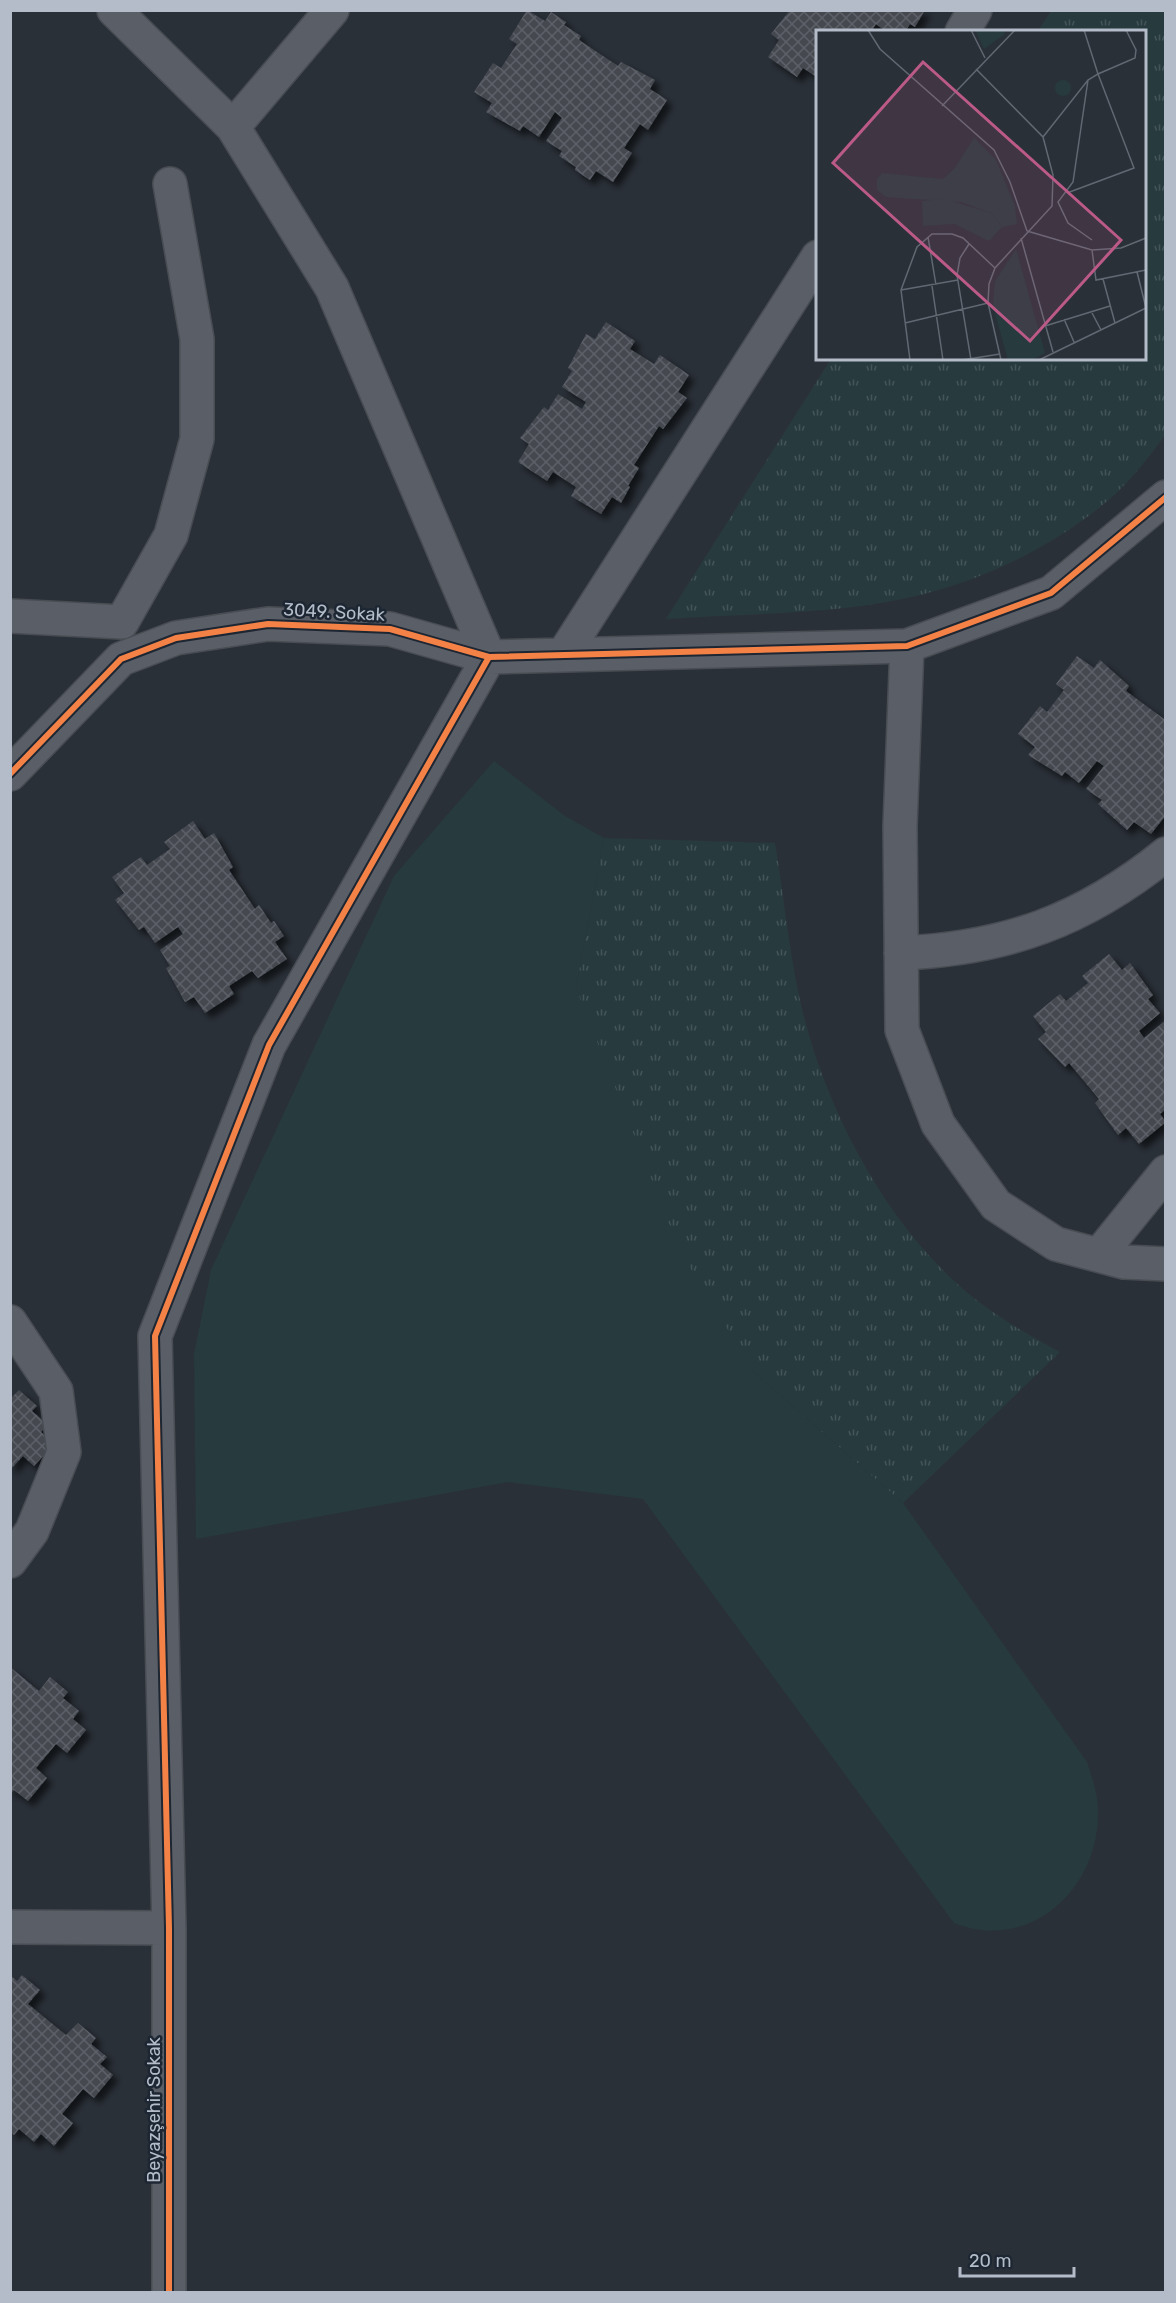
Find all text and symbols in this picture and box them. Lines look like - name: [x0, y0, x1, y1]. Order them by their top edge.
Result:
- inset map: [816, 30, 1146, 360]
- street label: 3049. Sokak: [283, 598, 386, 626]
- street label: Beyazşehir Sokak: [143, 2036, 165, 2183]
- scale bar: [960, 2240, 1074, 2278]
- text: 20 m: [969, 2250, 1011, 2272]

